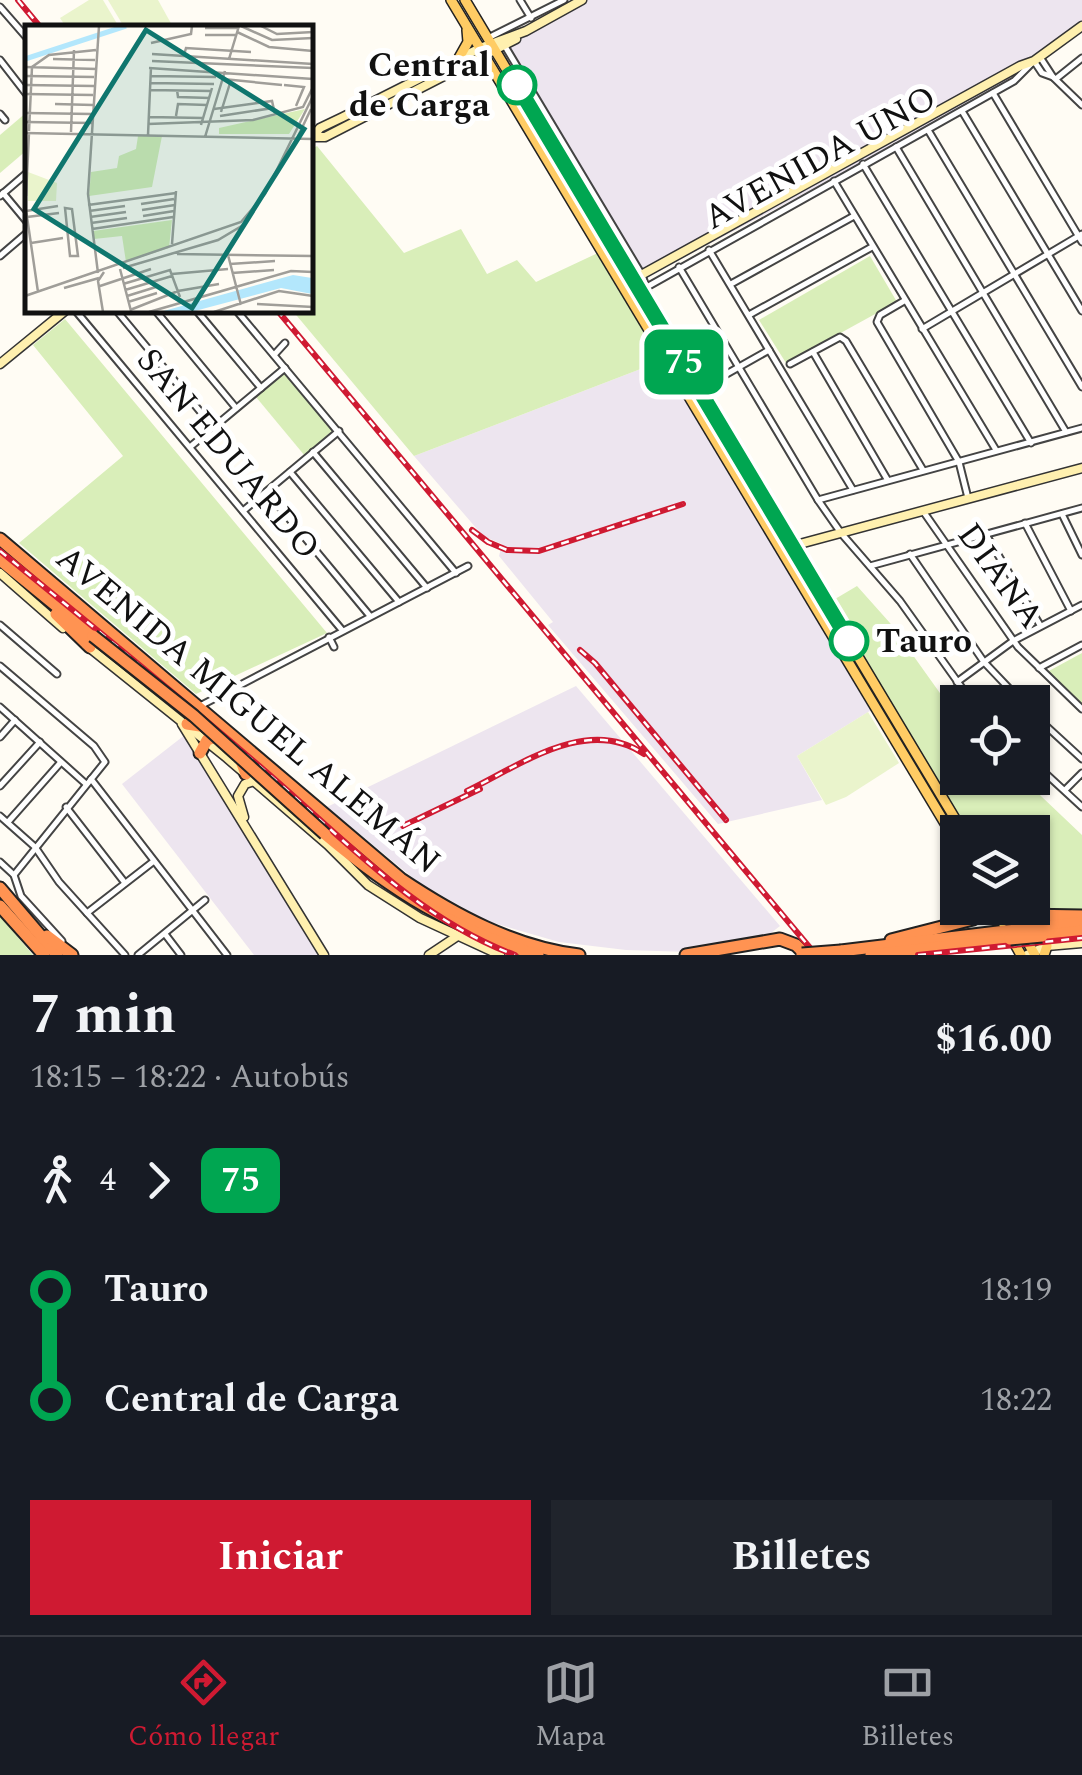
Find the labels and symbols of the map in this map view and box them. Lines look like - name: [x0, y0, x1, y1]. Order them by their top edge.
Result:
- inset map: [25, 25, 312, 312]
- place label: Central de Carga: [349, 39, 490, 132]
- marker: Central de Carga: [498, 66, 536, 104]
- street label: AVENIDA UNO: [694, 72, 946, 244]
- line badge: 75: [639, 330, 729, 394]
- street label: SAN EDUARDO: [123, 336, 333, 572]
- street label: DIANA: [943, 512, 1057, 640]
- street label: AVENIDA MIGUEL ALEMÁN: [44, 533, 452, 887]
- place label: Tauro: [876, 615, 972, 668]
- marker: Tauro: [830, 622, 868, 660]

